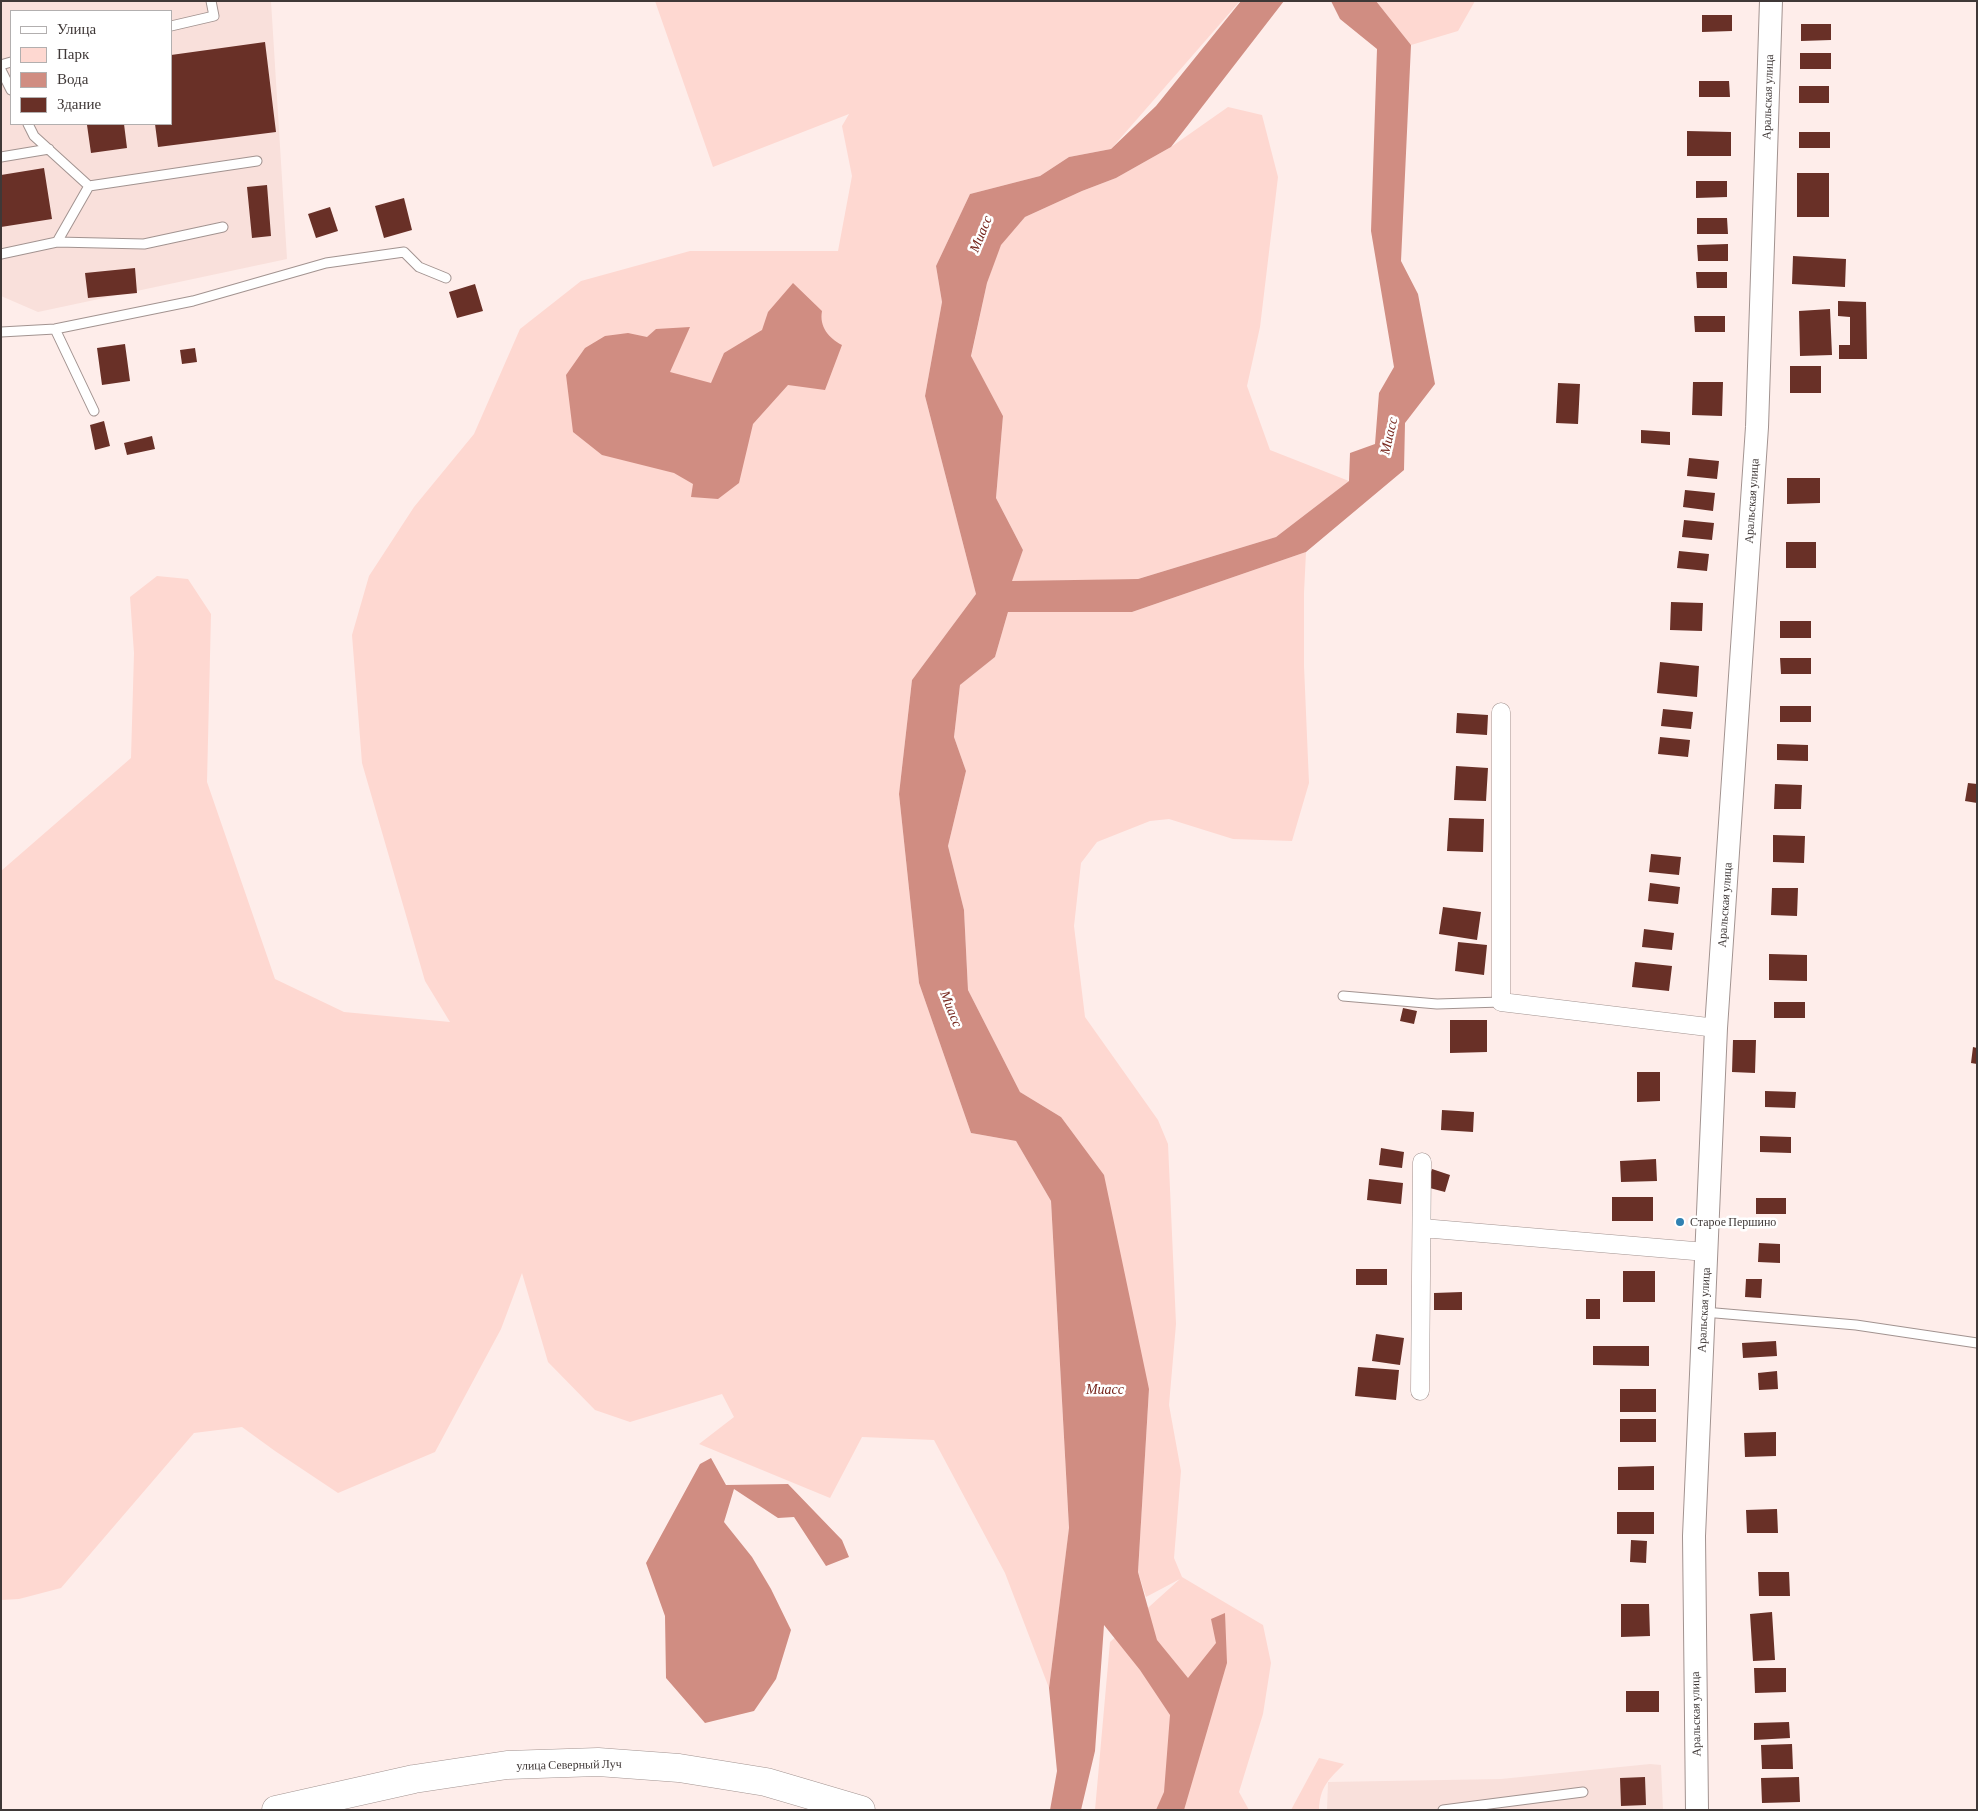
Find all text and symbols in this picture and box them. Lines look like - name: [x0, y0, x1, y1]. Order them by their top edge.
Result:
- legend: [10, 10, 172, 125]
- text: Улица: [57, 21, 96, 37]
- text: Парк: [57, 46, 89, 62]
- street label: Аральская улица: [1759, 54, 1777, 140]
- text: Вода: [57, 71, 88, 87]
- text: Здание: [57, 96, 101, 112]
- water label: Миасс: [966, 213, 996, 255]
- water label: Миасс: [1377, 416, 1401, 456]
- street label: Аральская улица: [1742, 458, 1762, 544]
- street label: Аральская улица: [1715, 862, 1735, 948]
- water label: Миасс: [936, 988, 966, 1030]
- place label: Старое Першино: [1690, 1215, 1776, 1229]
- marker: Старое Першино: [1674, 1216, 1686, 1228]
- street label: Аральская улица: [1695, 1267, 1713, 1353]
- water label: Миасс: [1086, 1382, 1124, 1398]
- street label: Аральская улица: [1688, 1671, 1704, 1757]
- street label: улица Северный Луч: [516, 1757, 622, 1773]

